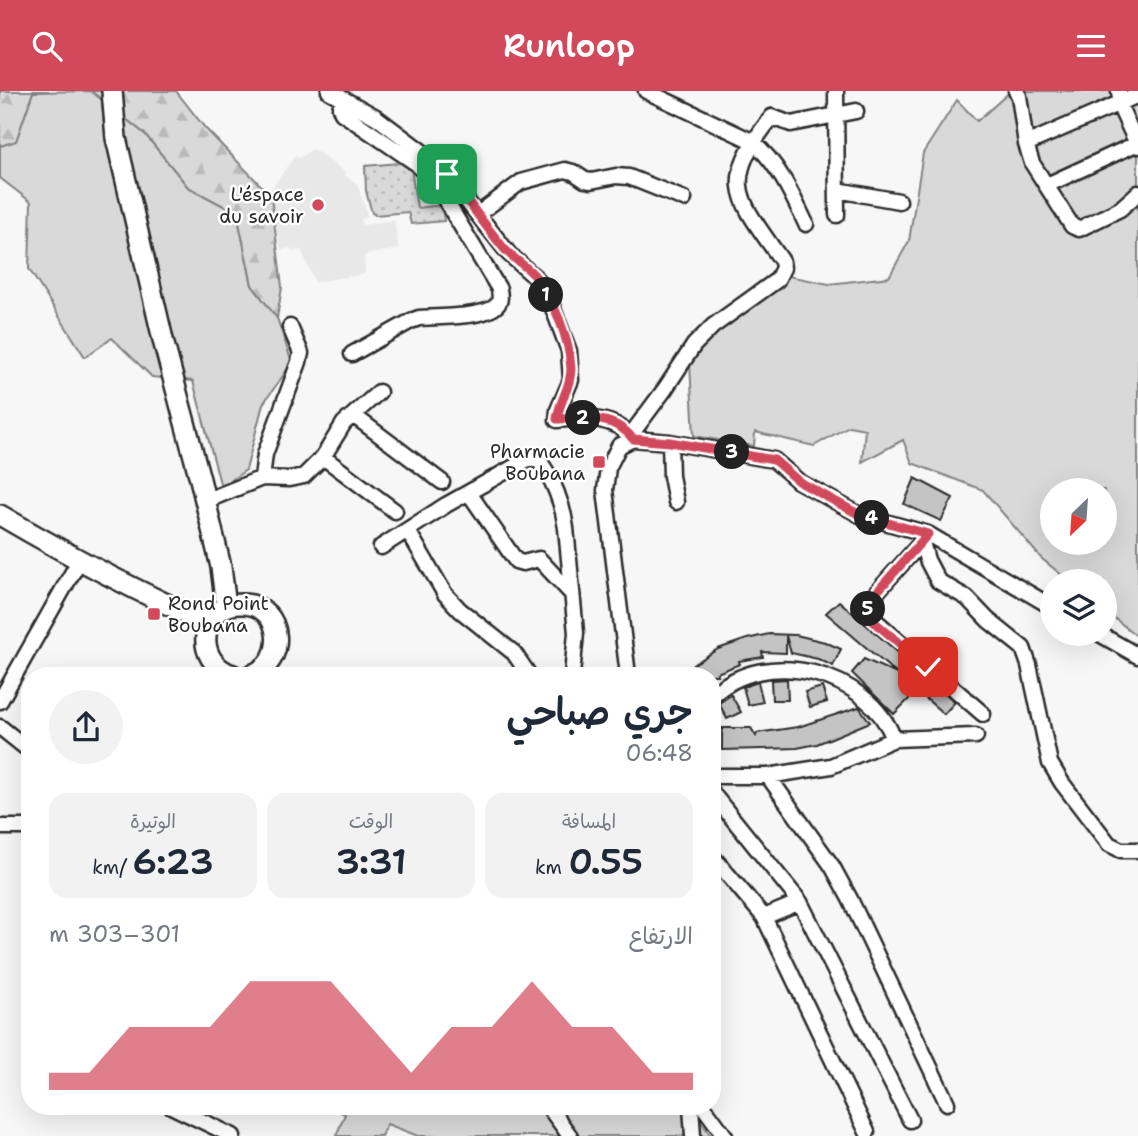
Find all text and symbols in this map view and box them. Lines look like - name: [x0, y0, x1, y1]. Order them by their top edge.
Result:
- text: Runloop: [503, 24, 635, 67]
- icon: search: [28, 27, 66, 65]
- icon: menu: [1072, 27, 1110, 65]
- pin: [417, 144, 477, 204]
- icon: arrive: [428, 155, 466, 193]
- place label: L'éspace du savoir: [219, 182, 304, 229]
- marker: L'éspace du savoir: [310, 197, 326, 213]
- pin: 1: [528, 277, 564, 313]
- text: 1: [541, 282, 550, 307]
- pin: 2: [566, 401, 600, 435]
- text: 2: [576, 405, 589, 430]
- pin: 3: [714, 435, 750, 469]
- place label: Pharmacie Boubana: [490, 439, 585, 486]
- text: 3: [725, 439, 738, 464]
- marker: Pharmacie Boubana: [591, 454, 607, 470]
- north arrow: [1040, 478, 1116, 555]
- map controls: [1040, 478, 1117, 646]
- pin: 4: [854, 501, 890, 535]
- text: 4: [865, 505, 878, 530]
- button: layers: [1040, 569, 1117, 646]
- place label: Rond Point Boubana: [168, 591, 269, 638]
- pin: 5: [850, 591, 886, 627]
- text: 5: [862, 596, 873, 621]
- marker: Rond Point Boubana: [146, 606, 162, 622]
- pin: [898, 637, 958, 697]
- icon: check: [909, 648, 947, 686]
- text: جري صباحي: [506, 686, 693, 737]
- button: share: [49, 690, 123, 764]
- text: 06:48: [625, 738, 693, 768]
- text: الوتيرة: [130, 809, 176, 834]
- text: الوقت: [349, 809, 393, 834]
- text: المسافة: [562, 809, 616, 834]
- text: 6:23: [132, 838, 214, 885]
- text: 3:31: [335, 838, 407, 885]
- text: 0.55: [568, 838, 643, 885]
- text: /km: [92, 855, 132, 880]
- text: km: [535, 855, 568, 880]
- text: 301–303 m: [49, 919, 180, 949]
- text: الارتفاع: [629, 921, 693, 951]

